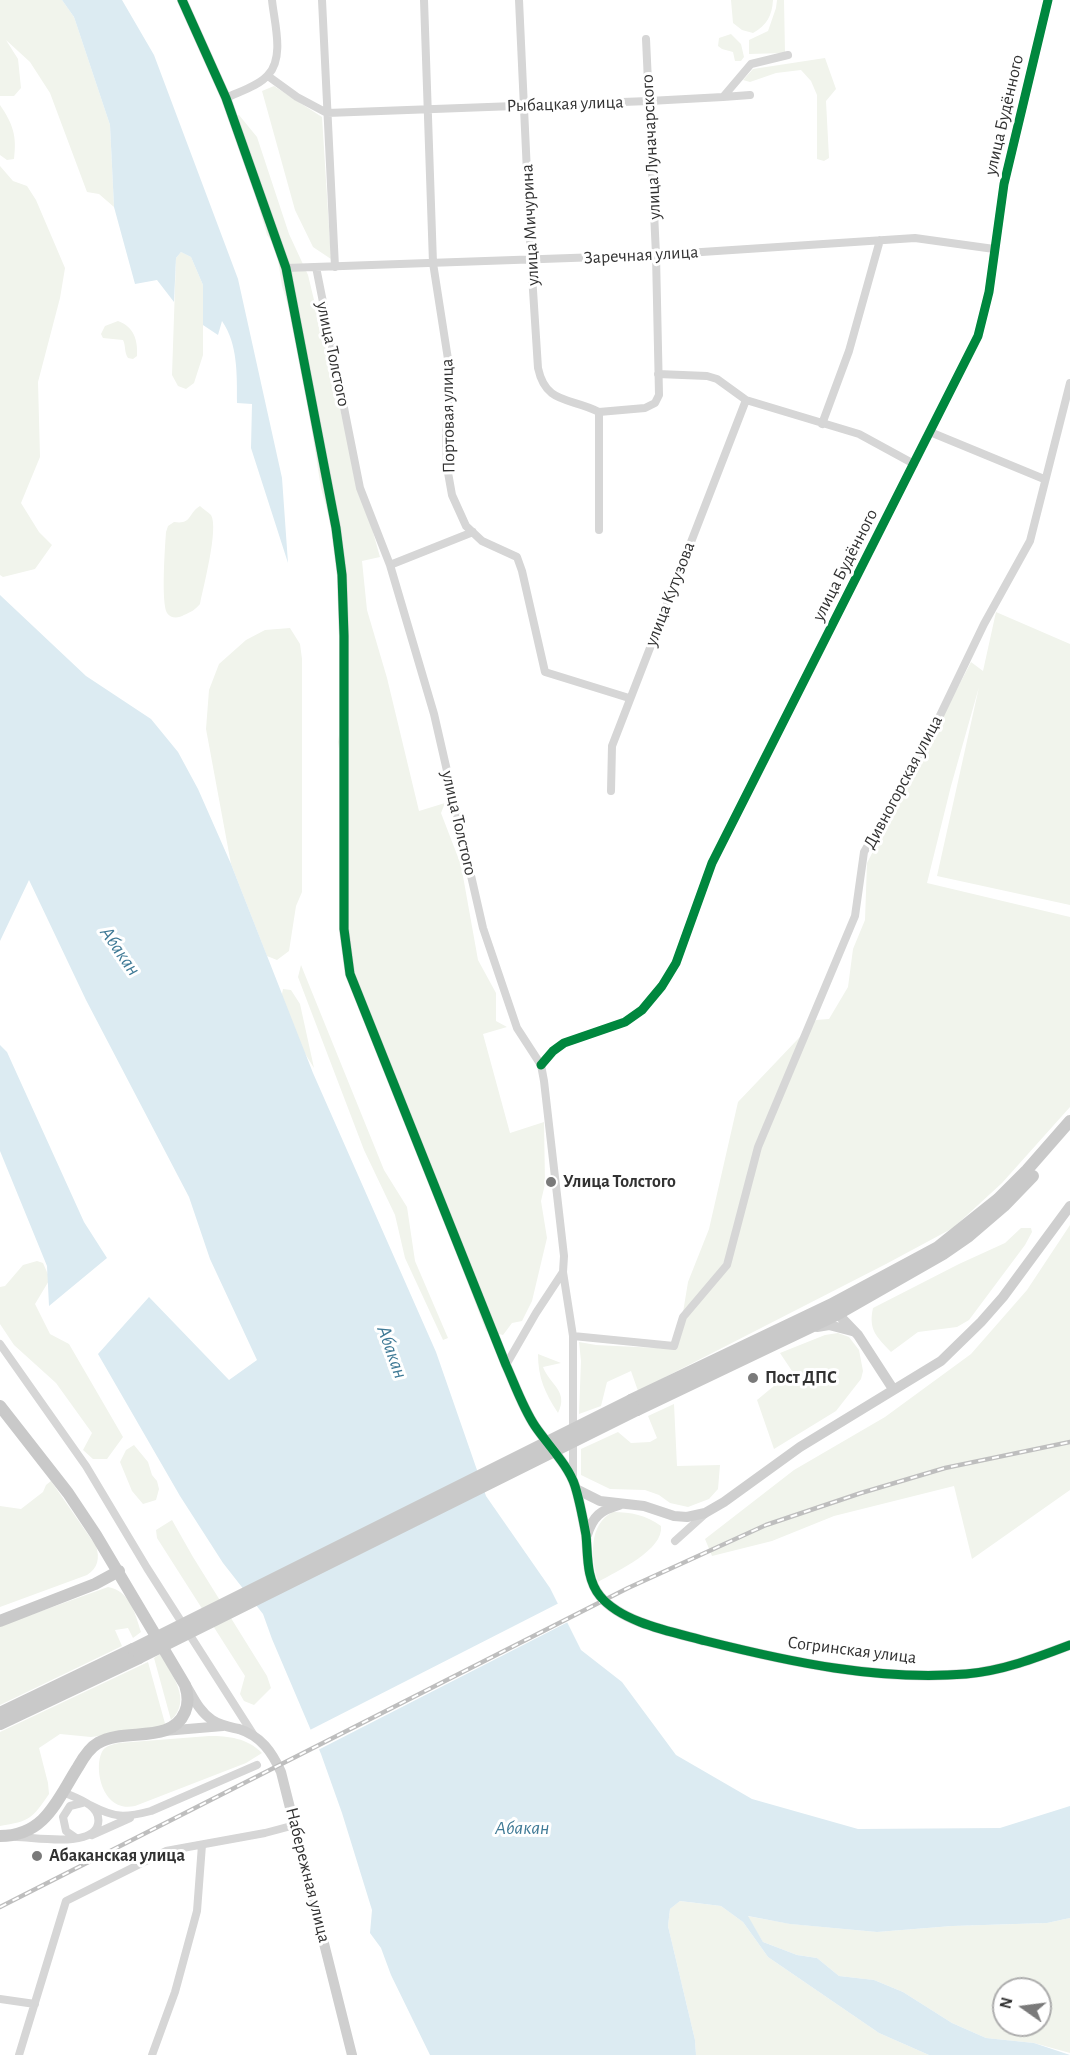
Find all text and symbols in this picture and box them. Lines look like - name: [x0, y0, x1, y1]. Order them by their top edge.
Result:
- street label: улица Будённого: [980, 53, 1028, 177]
- street label: улица Луначарского: [636, 74, 666, 220]
- street label: Рыбацкая улица: [506, 91, 624, 117]
- street label: улица Мичурина: [516, 164, 544, 286]
- street label: Заречная улица: [583, 241, 699, 269]
- street label: улица Толстого: [311, 300, 355, 408]
- street label: Портовая улица: [436, 358, 460, 474]
- street label: улица Будённого: [807, 505, 883, 625]
- street label: улица Кутузова: [640, 539, 700, 649]
- street label: Дивногорская улица: [859, 712, 947, 852]
- street label: улица Толстого: [436, 769, 482, 877]
- water label: Абакан: [94, 922, 146, 980]
- place label: Улица Толстого: [563, 1171, 676, 1193]
- marker: Улица Толстого: [544, 1175, 558, 1189]
- water label: Абакан: [371, 1322, 413, 1382]
- place label: Пост ДПС: [765, 1367, 837, 1389]
- marker: Пост ДПС: [746, 1371, 760, 1385]
- street label: Согринская улица: [786, 1631, 918, 1669]
- street label: Набережная улица: [281, 1805, 335, 1945]
- water label: Абакан: [495, 1816, 549, 1840]
- place label: Абаканская улица: [49, 1845, 185, 1867]
- marker: Абаканская улица: [30, 1849, 44, 1863]
- north arrow: [992, 1977, 1052, 2037]
- text: N: [997, 1996, 1016, 2010]

